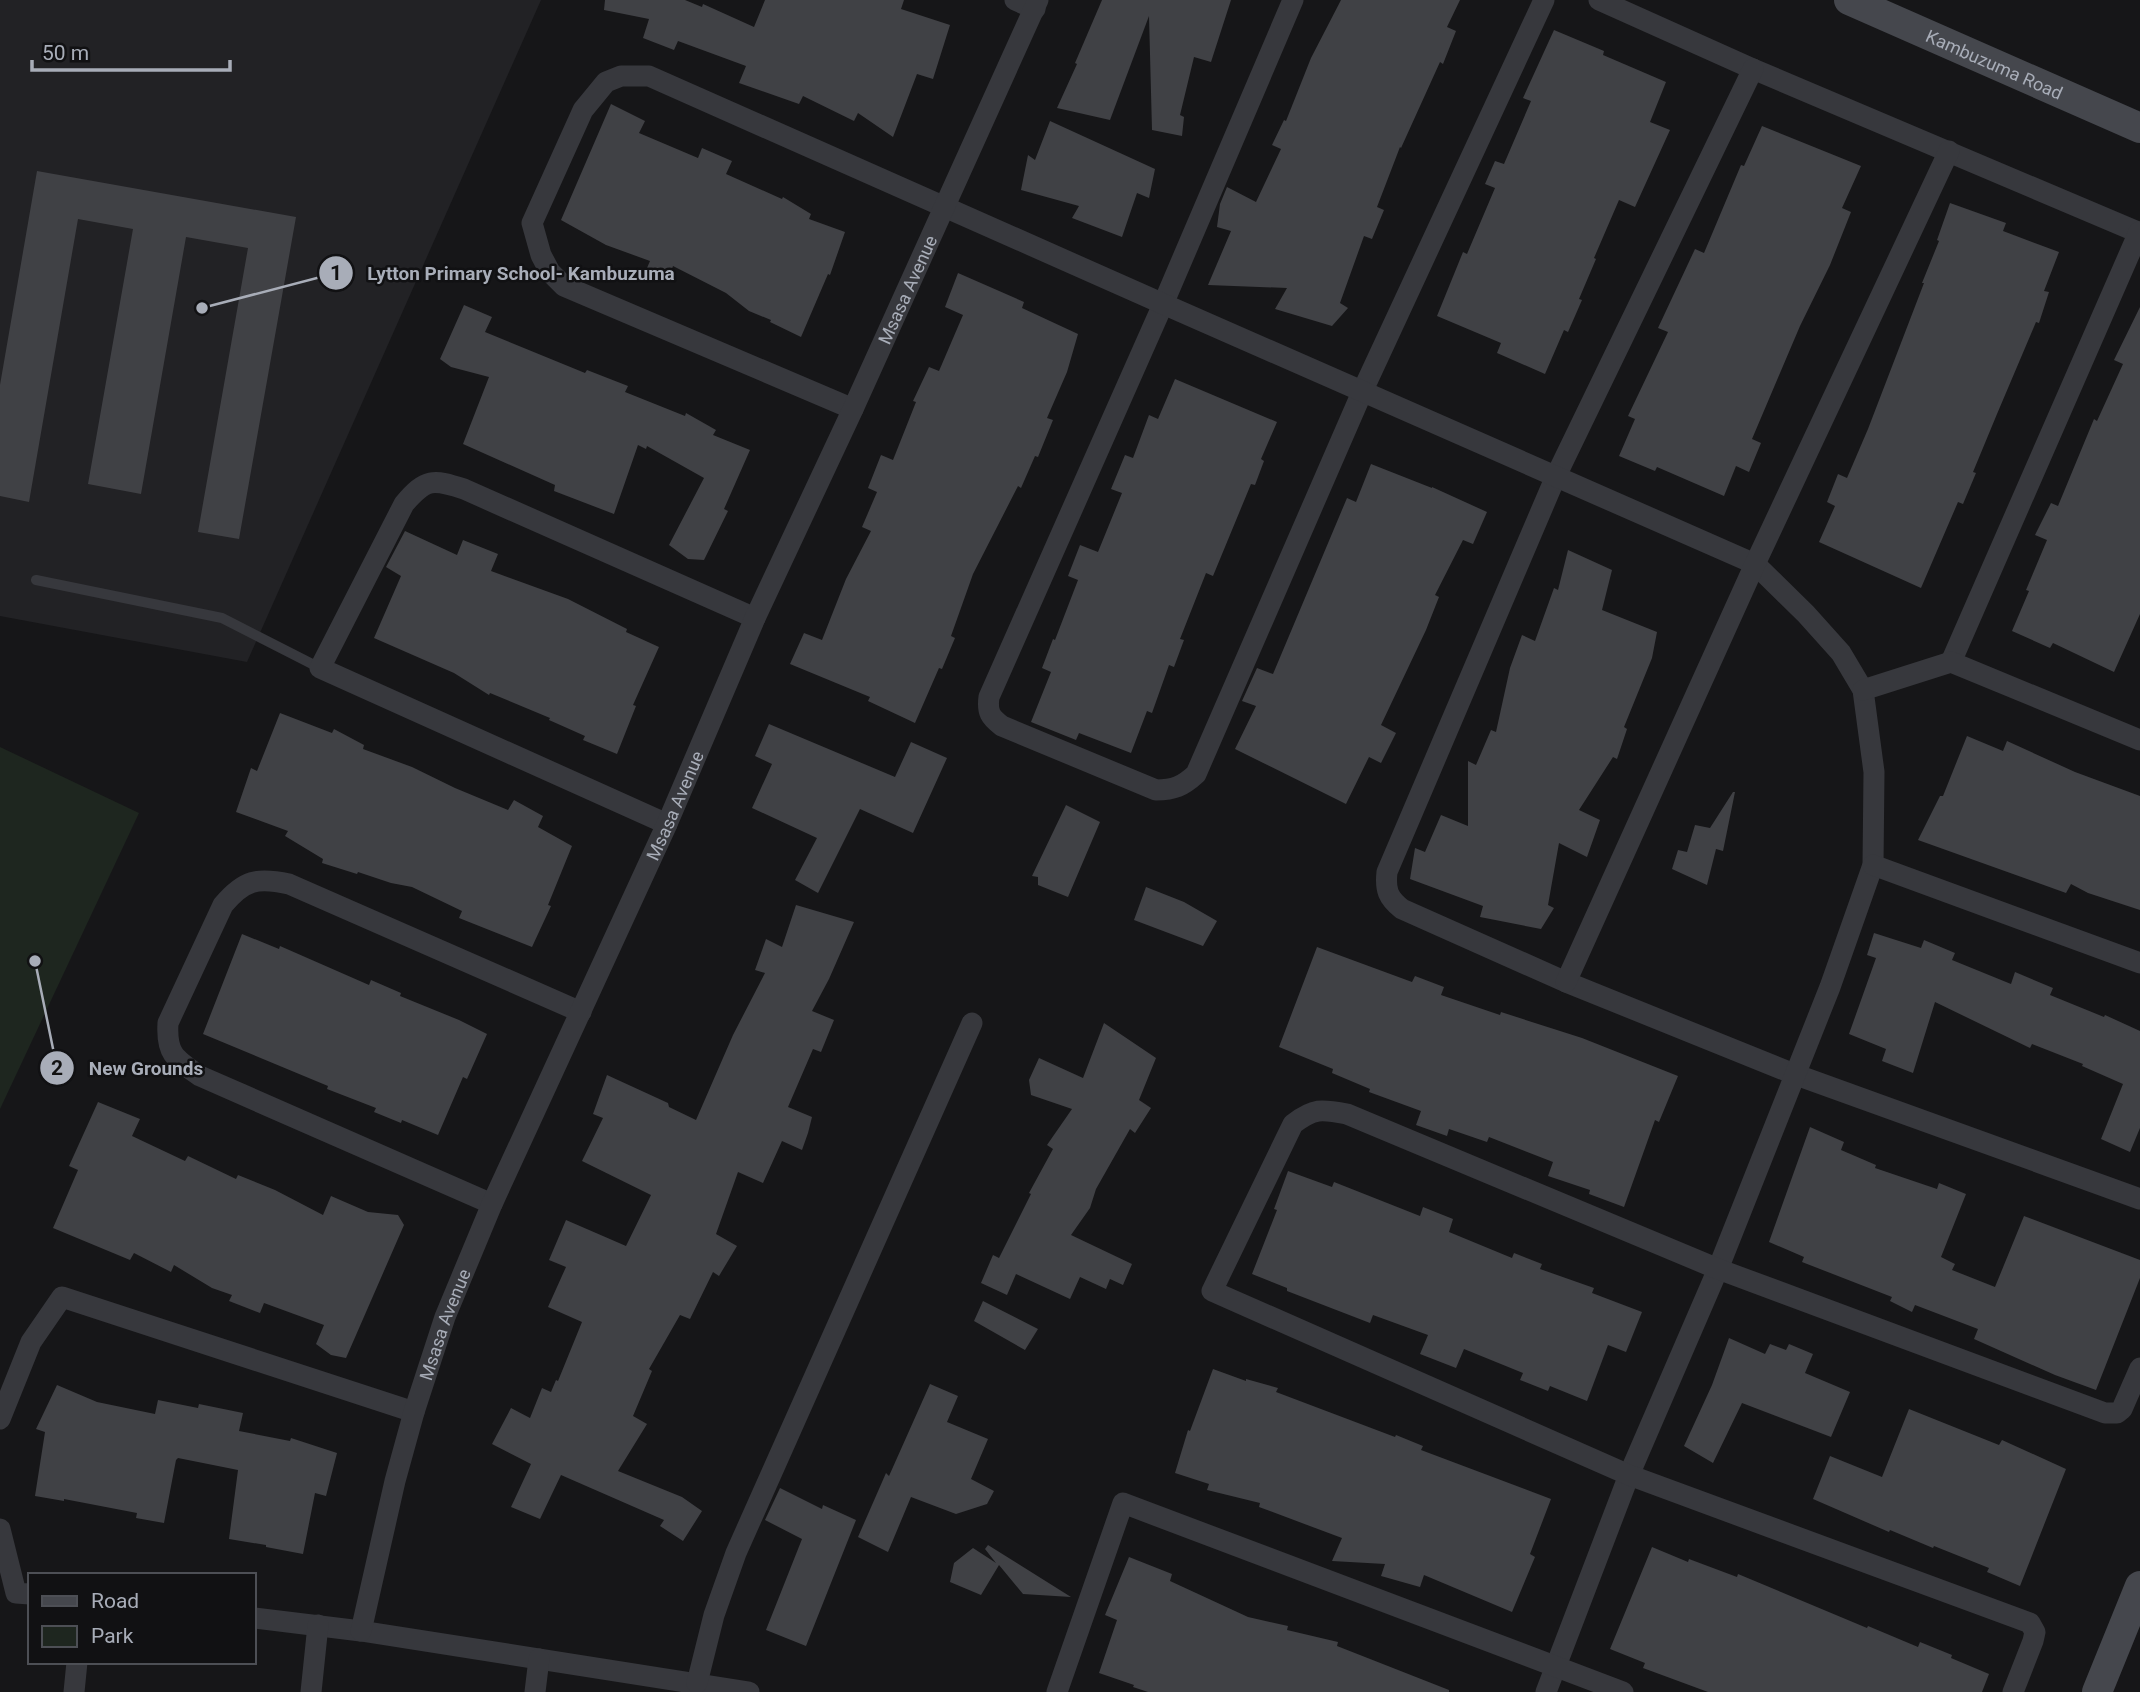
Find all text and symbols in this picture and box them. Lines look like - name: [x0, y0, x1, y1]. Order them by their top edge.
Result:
- street label: Kambuzuma Road: [1923, 25, 2066, 103]
- scale bar: [32, 28, 229, 72]
- text: 50 m: [42, 41, 89, 65]
- street label: Msasa Avenue: [873, 232, 941, 347]
- callout: Lytton Primary School- Kambuzuma: [318, 253, 689, 293]
- text: 1: [330, 261, 342, 285]
- text: Lytton Primary School- Kambuzuma: [367, 262, 675, 285]
- street label: Msasa Avenue: [641, 748, 708, 864]
- callout: New Grounds: [40, 1048, 217, 1088]
- text: 2: [51, 1056, 63, 1080]
- text: New Grounds: [89, 1057, 203, 1080]
- street label: Msasa Avenue: [415, 1266, 474, 1383]
- legend: [28, 1573, 256, 1664]
- text: Road: [91, 1589, 139, 1613]
- text: Park: [91, 1624, 134, 1648]

